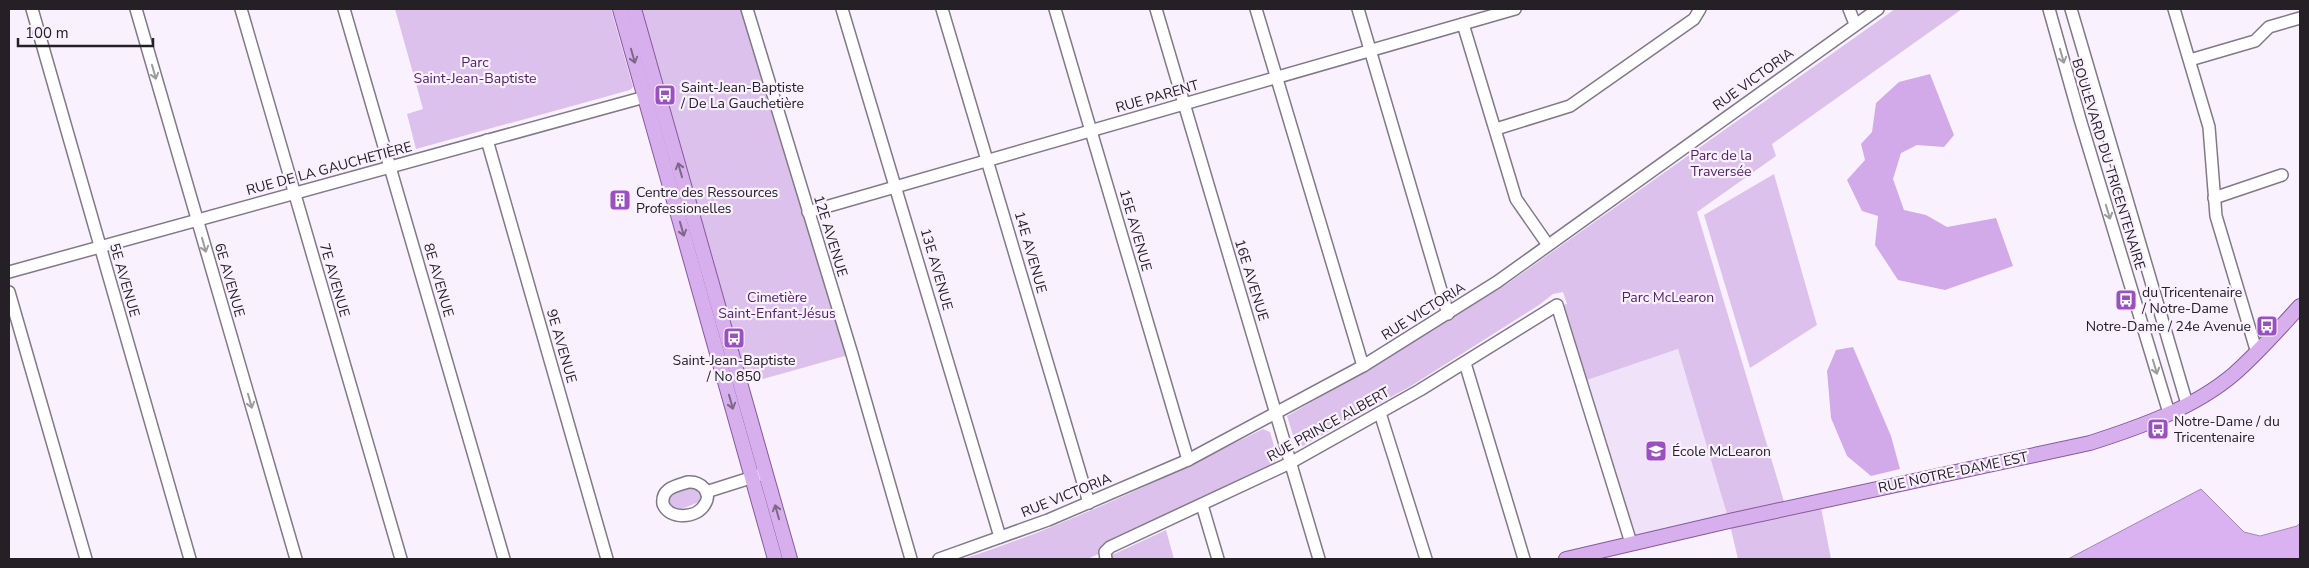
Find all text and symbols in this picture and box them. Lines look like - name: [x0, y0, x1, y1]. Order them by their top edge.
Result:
- scale bar: [18, 15, 152, 47]
- text: 100 m: [25, 23, 69, 43]
- street label: RUE VICTORIA: [1709, 44, 1798, 115]
- one-way arrow: [629, 47, 639, 63]
- one-way arrow: [2057, 47, 2067, 63]
- park label: Parc Saint-Jean-Baptiste: [414, 53, 536, 88]
- street label: BOULEVARD DU TRICENTENAIRE: [2067, 56, 2150, 272]
- one-way arrow: [150, 64, 160, 80]
- street label: RUE PARENT: [1113, 75, 1201, 117]
- place label: Saint-Jean-Baptiste / De La Gauchetière: [680, 78, 804, 113]
- bus stop icon: Saint-Jean-Baptiste / De La Gauchetière: [653, 83, 677, 107]
- street label: RUE DE LA GAUCHETIÈRE: [244, 137, 414, 200]
- park label: Parc de la Traversée: [1690, 146, 1752, 181]
- one-way arrow: [674, 162, 684, 178]
- place label: Centre des Ressources Professionelles: [636, 183, 779, 218]
- street label: 15E AVENUE: [1115, 187, 1156, 273]
- building icon: Centre des Ressources Professionelles: [608, 188, 632, 212]
- street label: 12E AVENUE: [809, 193, 852, 279]
- one-way arrow: [2103, 203, 2113, 219]
- street label: 14E AVENUE: [1010, 209, 1051, 295]
- one-way arrow: [678, 221, 687, 237]
- street label: 13E AVENUE: [916, 226, 957, 312]
- one-way arrow: [200, 237, 210, 253]
- street label: 16E AVENUE: [1230, 237, 1273, 323]
- street label: 5E AVENUE: [105, 241, 144, 319]
- street label: 6E AVENUE: [210, 241, 249, 319]
- street label: 7E AVENUE: [315, 241, 354, 319]
- street label: 8E AVENUE: [419, 241, 458, 319]
- street label: RUE VICTORIA: [1378, 278, 1469, 345]
- place label: du Tricentenaire / Notre-Dame: [2141, 283, 2242, 318]
- park label: Cimetière Saint-Enfant-Jésus: [718, 288, 836, 323]
- park label: Parc McLearon: [1622, 288, 1714, 307]
- bus stop icon: du Tricentenaire / Notre-Dame: [2114, 288, 2138, 312]
- street label: 9E AVENUE: [542, 307, 581, 385]
- bus stop icon: Notre-Dame / 24e Avenue: [2255, 314, 2279, 338]
- place label: Notre-Dame / 24e Avenue: [2086, 317, 2251, 336]
- bus stop icon: Saint-Jean-Baptiste / No 850: [722, 326, 746, 350]
- place label: Saint-Jean-Baptiste / No 850: [673, 351, 795, 386]
- one-way arrow: [2150, 359, 2160, 375]
- street label: RUE PRINCE ALBERT: [1263, 382, 1394, 466]
- one-way arrow: [245, 393, 255, 409]
- one-way arrow: [726, 394, 736, 410]
- place label: Notre-Dame / du Tricentenaire: [2174, 412, 2280, 447]
- bus stop icon: Notre-Dame / du Tricentenaire: [2146, 417, 2170, 441]
- school or university icon: École McLearon: [1644, 439, 1668, 463]
- place label: École McLearon: [1672, 442, 1771, 461]
- street label: RUE NOTRE-DAME EST: [1876, 447, 2030, 498]
- street label: RUE VICTORIA: [1018, 469, 1114, 522]
- one-way arrow: [772, 505, 782, 521]

